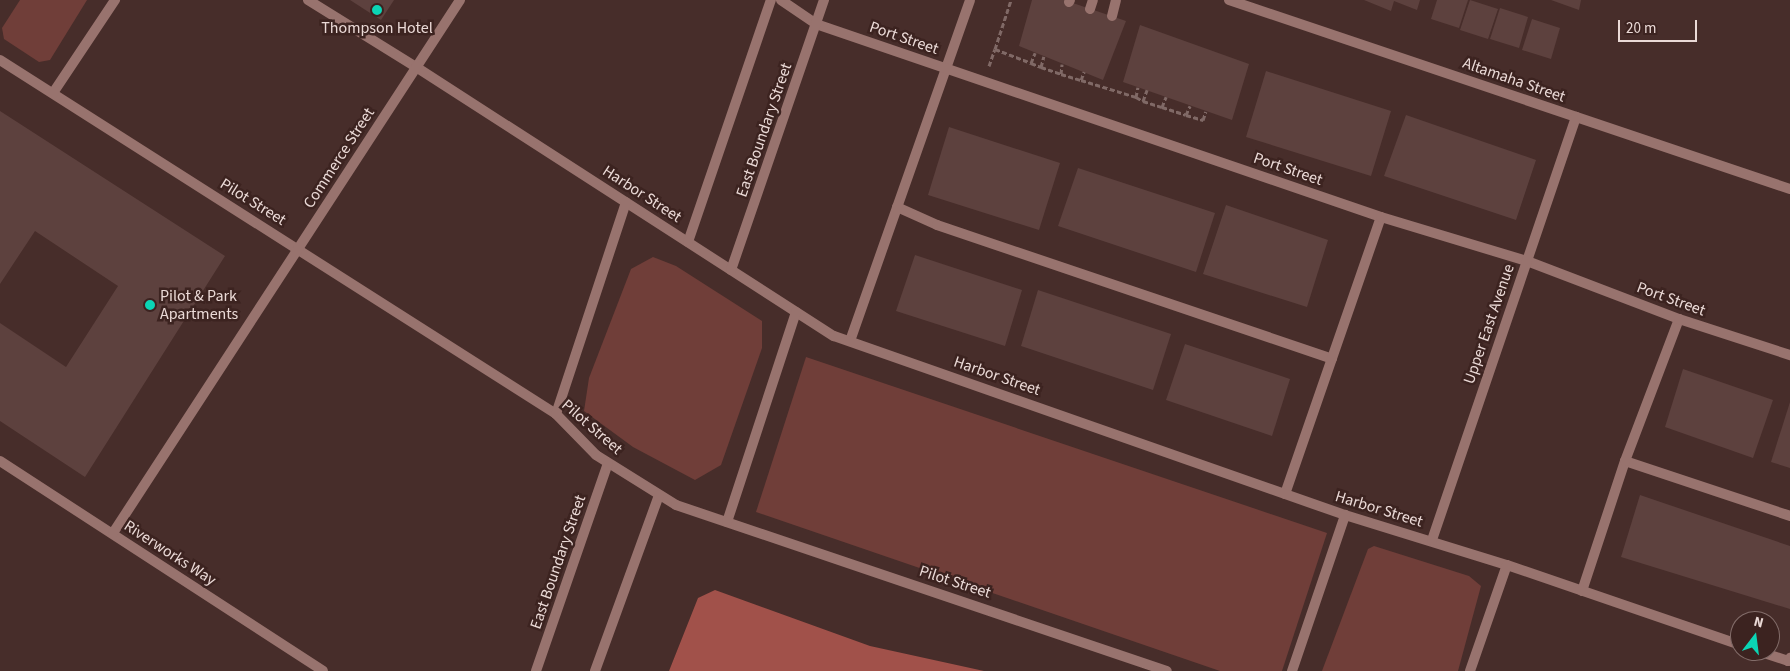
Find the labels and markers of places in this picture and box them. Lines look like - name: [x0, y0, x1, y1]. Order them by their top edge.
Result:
- marker: Thompson Hotel: [371, 4, 383, 16]
- place label: Thompson Hotel: [321, 18, 433, 38]
- place label: Pilot & Park Apartments: [160, 286, 238, 324]
- marker: Pilot & Park Apartments: [144, 299, 156, 311]

